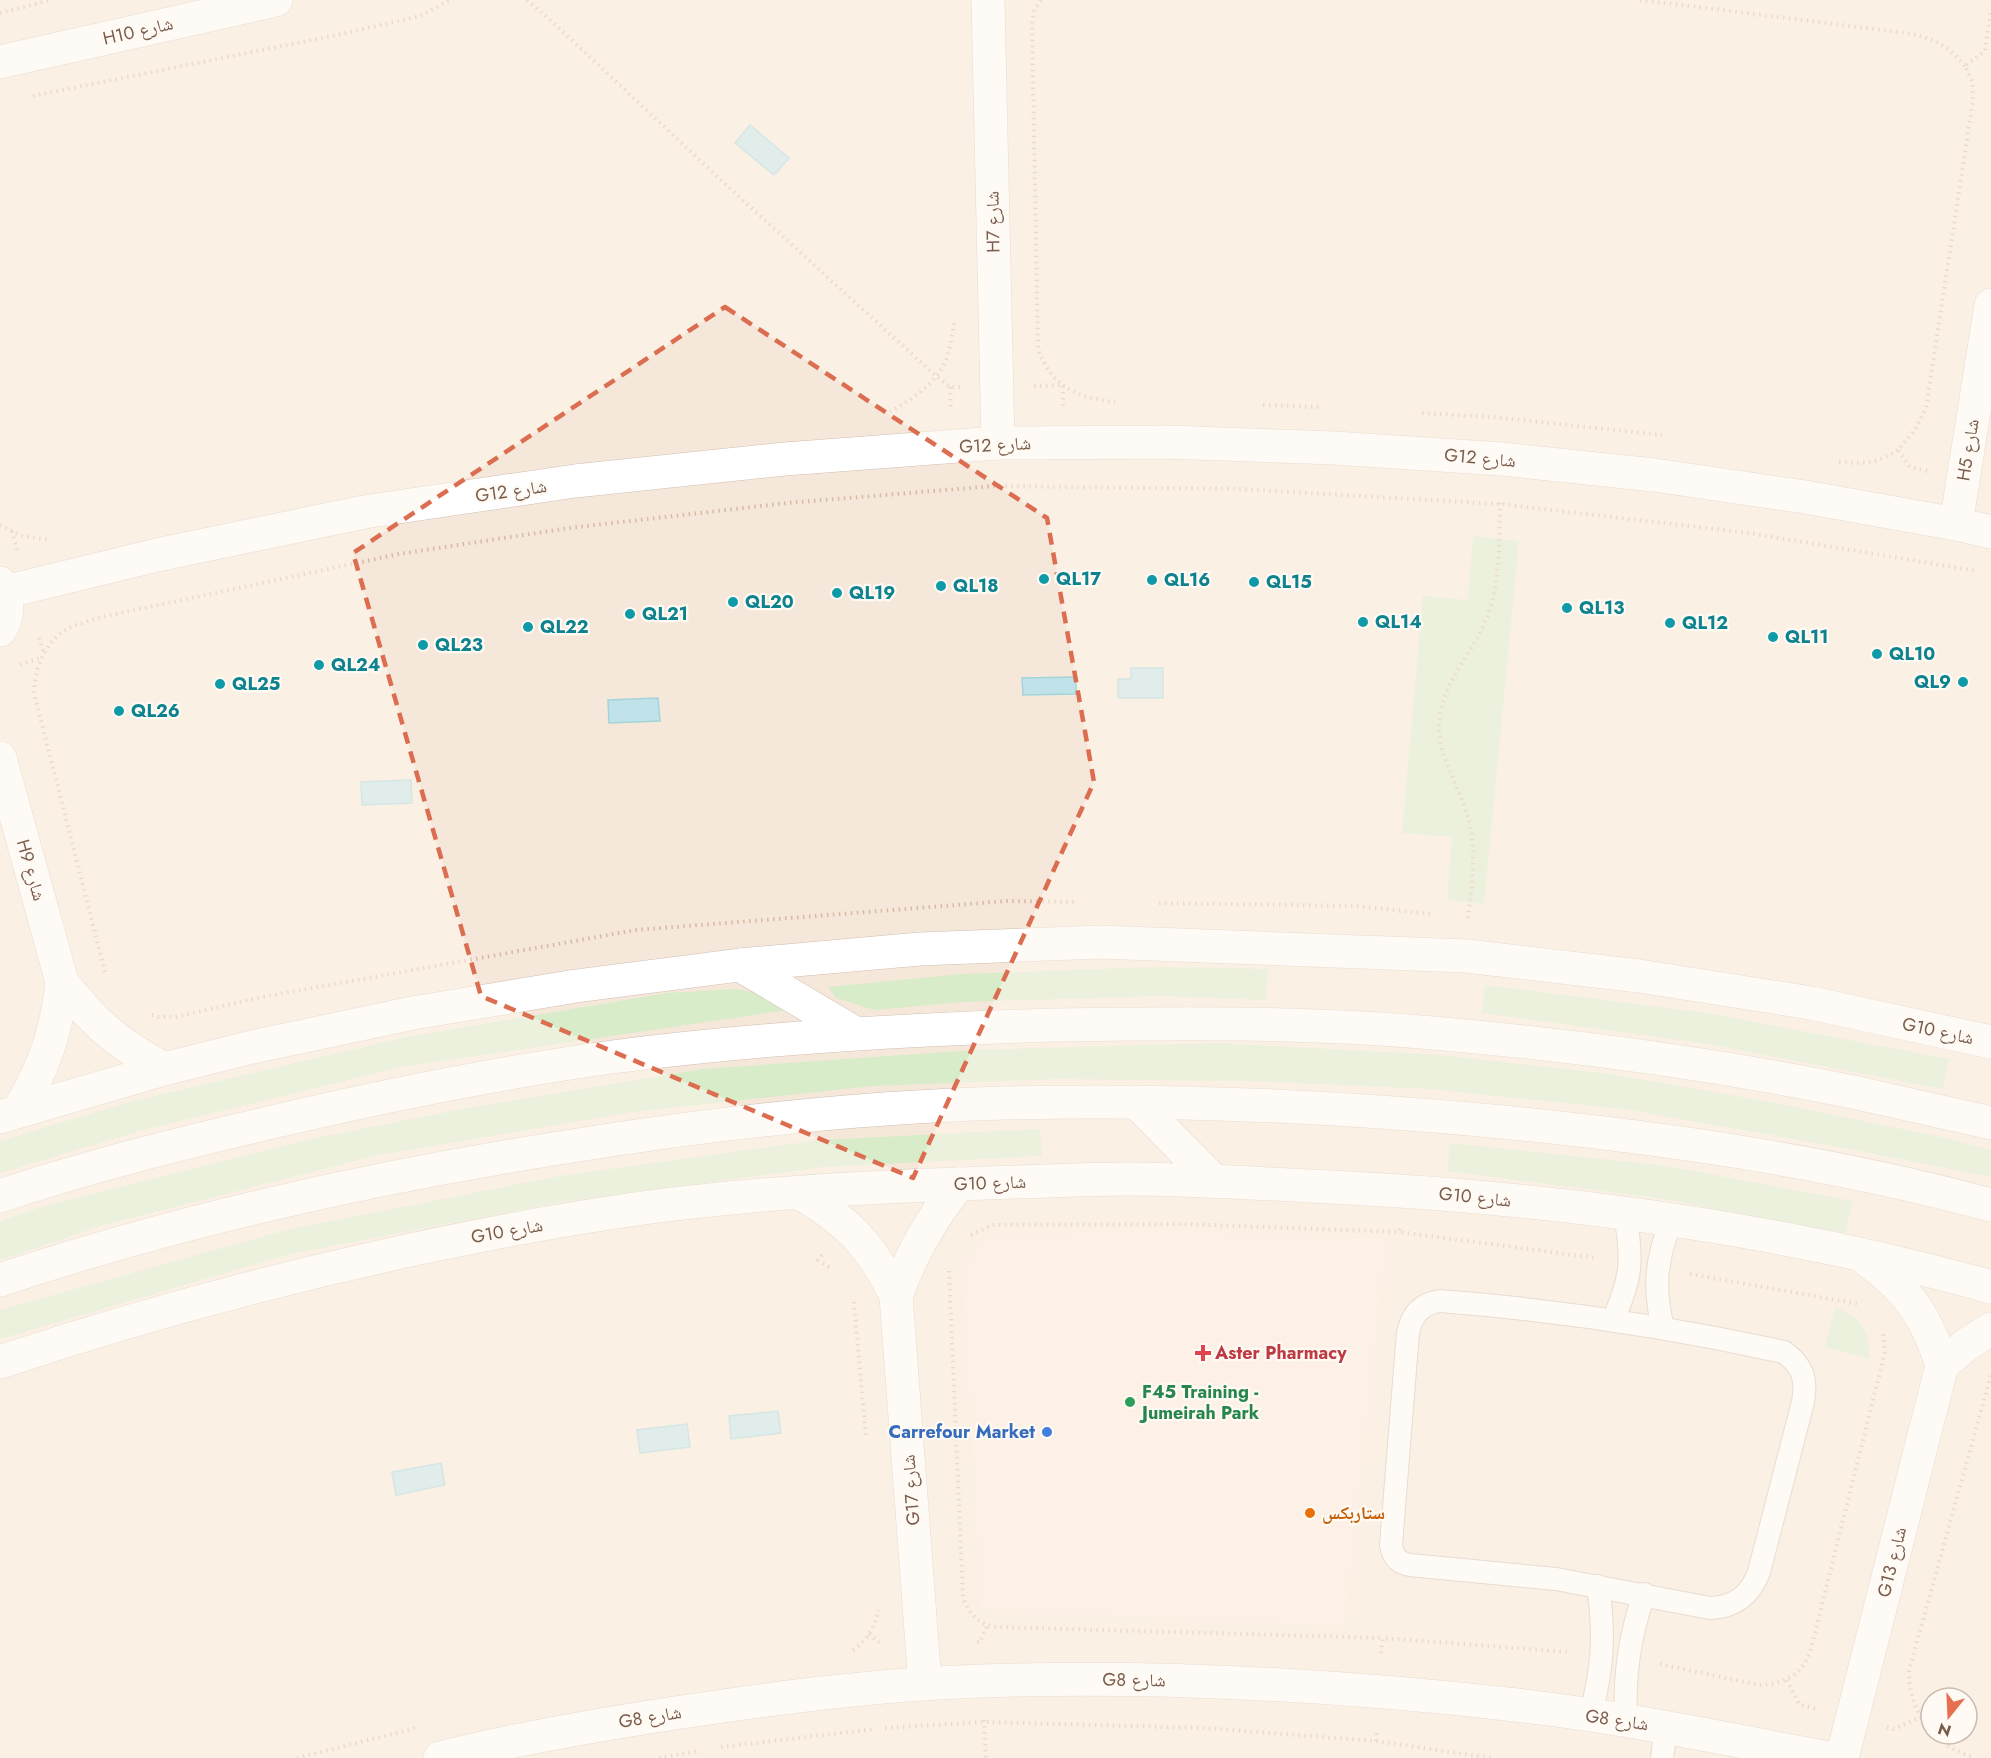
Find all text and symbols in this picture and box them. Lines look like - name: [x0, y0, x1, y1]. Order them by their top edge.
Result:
- street label: H10 شارع: [100, 10, 176, 52]
- street label: H7 شارع: [979, 191, 1007, 253]
- street label: H5 شارع: [1950, 417, 1986, 483]
- street label: G12 شارع: [958, 430, 1032, 460]
- street label: G12 شارع: [1443, 442, 1517, 474]
- street label: G12 شارع: [474, 473, 548, 509]
- place label: QL17: [1056, 566, 1101, 592]
- place label: QL16: [1164, 567, 1210, 593]
- place label: QL15: [1266, 569, 1312, 595]
- marker: QL17: [1037, 572, 1051, 586]
- place label: QL18: [953, 573, 999, 599]
- marker: QL16: [1145, 573, 1159, 587]
- marker: QL15: [1247, 575, 1261, 589]
- marker: QL18: [934, 579, 948, 593]
- place label: QL19: [849, 580, 895, 606]
- marker: QL19: [830, 586, 844, 600]
- place label: QL20: [745, 589, 794, 615]
- marker: QL20: [726, 595, 740, 609]
- place label: QL13: [1579, 595, 1624, 621]
- place label: QL21: [642, 601, 688, 627]
- marker: QL13: [1560, 601, 1574, 615]
- marker: QL21: [623, 607, 637, 621]
- place label: QL14: [1375, 609, 1422, 635]
- place label: QL12: [1682, 610, 1728, 636]
- place label: QL22: [540, 614, 589, 640]
- marker: QL14: [1356, 615, 1370, 629]
- marker: QL12: [1663, 616, 1677, 630]
- marker: QL22: [521, 620, 535, 634]
- place label: QL11: [1785, 624, 1828, 650]
- marker: QL11: [1766, 630, 1780, 644]
- place label: QL23: [435, 632, 483, 658]
- marker: QL23: [416, 638, 430, 652]
- place label: QL10: [1889, 641, 1935, 667]
- marker: QL10: [1870, 647, 1884, 661]
- place label: QL24: [331, 652, 380, 678]
- marker: QL24: [312, 658, 326, 672]
- place label: QL9: [1914, 669, 1951, 695]
- place label: QL25: [232, 671, 280, 697]
- marker: QL9: [1956, 675, 1970, 689]
- marker: QL25: [213, 677, 227, 691]
- place label: QL26: [131, 698, 180, 724]
- marker: QL26: [112, 704, 126, 718]
- street label: H9 شارع: [10, 836, 52, 904]
- street label: G10 شارع: [1900, 1011, 1976, 1051]
- street label: G10 شارع: [953, 1169, 1027, 1197]
- street label: G10 شارع: [1438, 1180, 1512, 1214]
- street label: G10 شارع: [469, 1212, 545, 1250]
- place label: Aster Pharmacy: [1214, 1340, 1347, 1366]
- marker: Aster Pharmacy: [1196, 1346, 1210, 1360]
- place label: F45 Training - Jumeirah Park: [1139, 1379, 1260, 1426]
- marker: F45 Training - Jumeirah Park: [1123, 1395, 1137, 1409]
- place label: Carrefour Market: [889, 1419, 1035, 1445]
- marker: Carrefour Market: [1040, 1425, 1054, 1439]
- street label: G17 شارع: [896, 1454, 926, 1526]
- place label: ستاربكس: [1322, 1500, 1385, 1526]
- marker: ستاربكس: [1303, 1506, 1317, 1520]
- street label: G13 شارع: [1871, 1524, 1913, 1600]
- street label: G8 شارع: [1102, 1666, 1166, 1694]
- north arrow: [1919, 1686, 1979, 1746]
- street label: G8 شارع: [617, 1699, 683, 1735]
- street label: G8 شارع: [1584, 1703, 1650, 1737]
- text: N: [1935, 1717, 1954, 1743]

